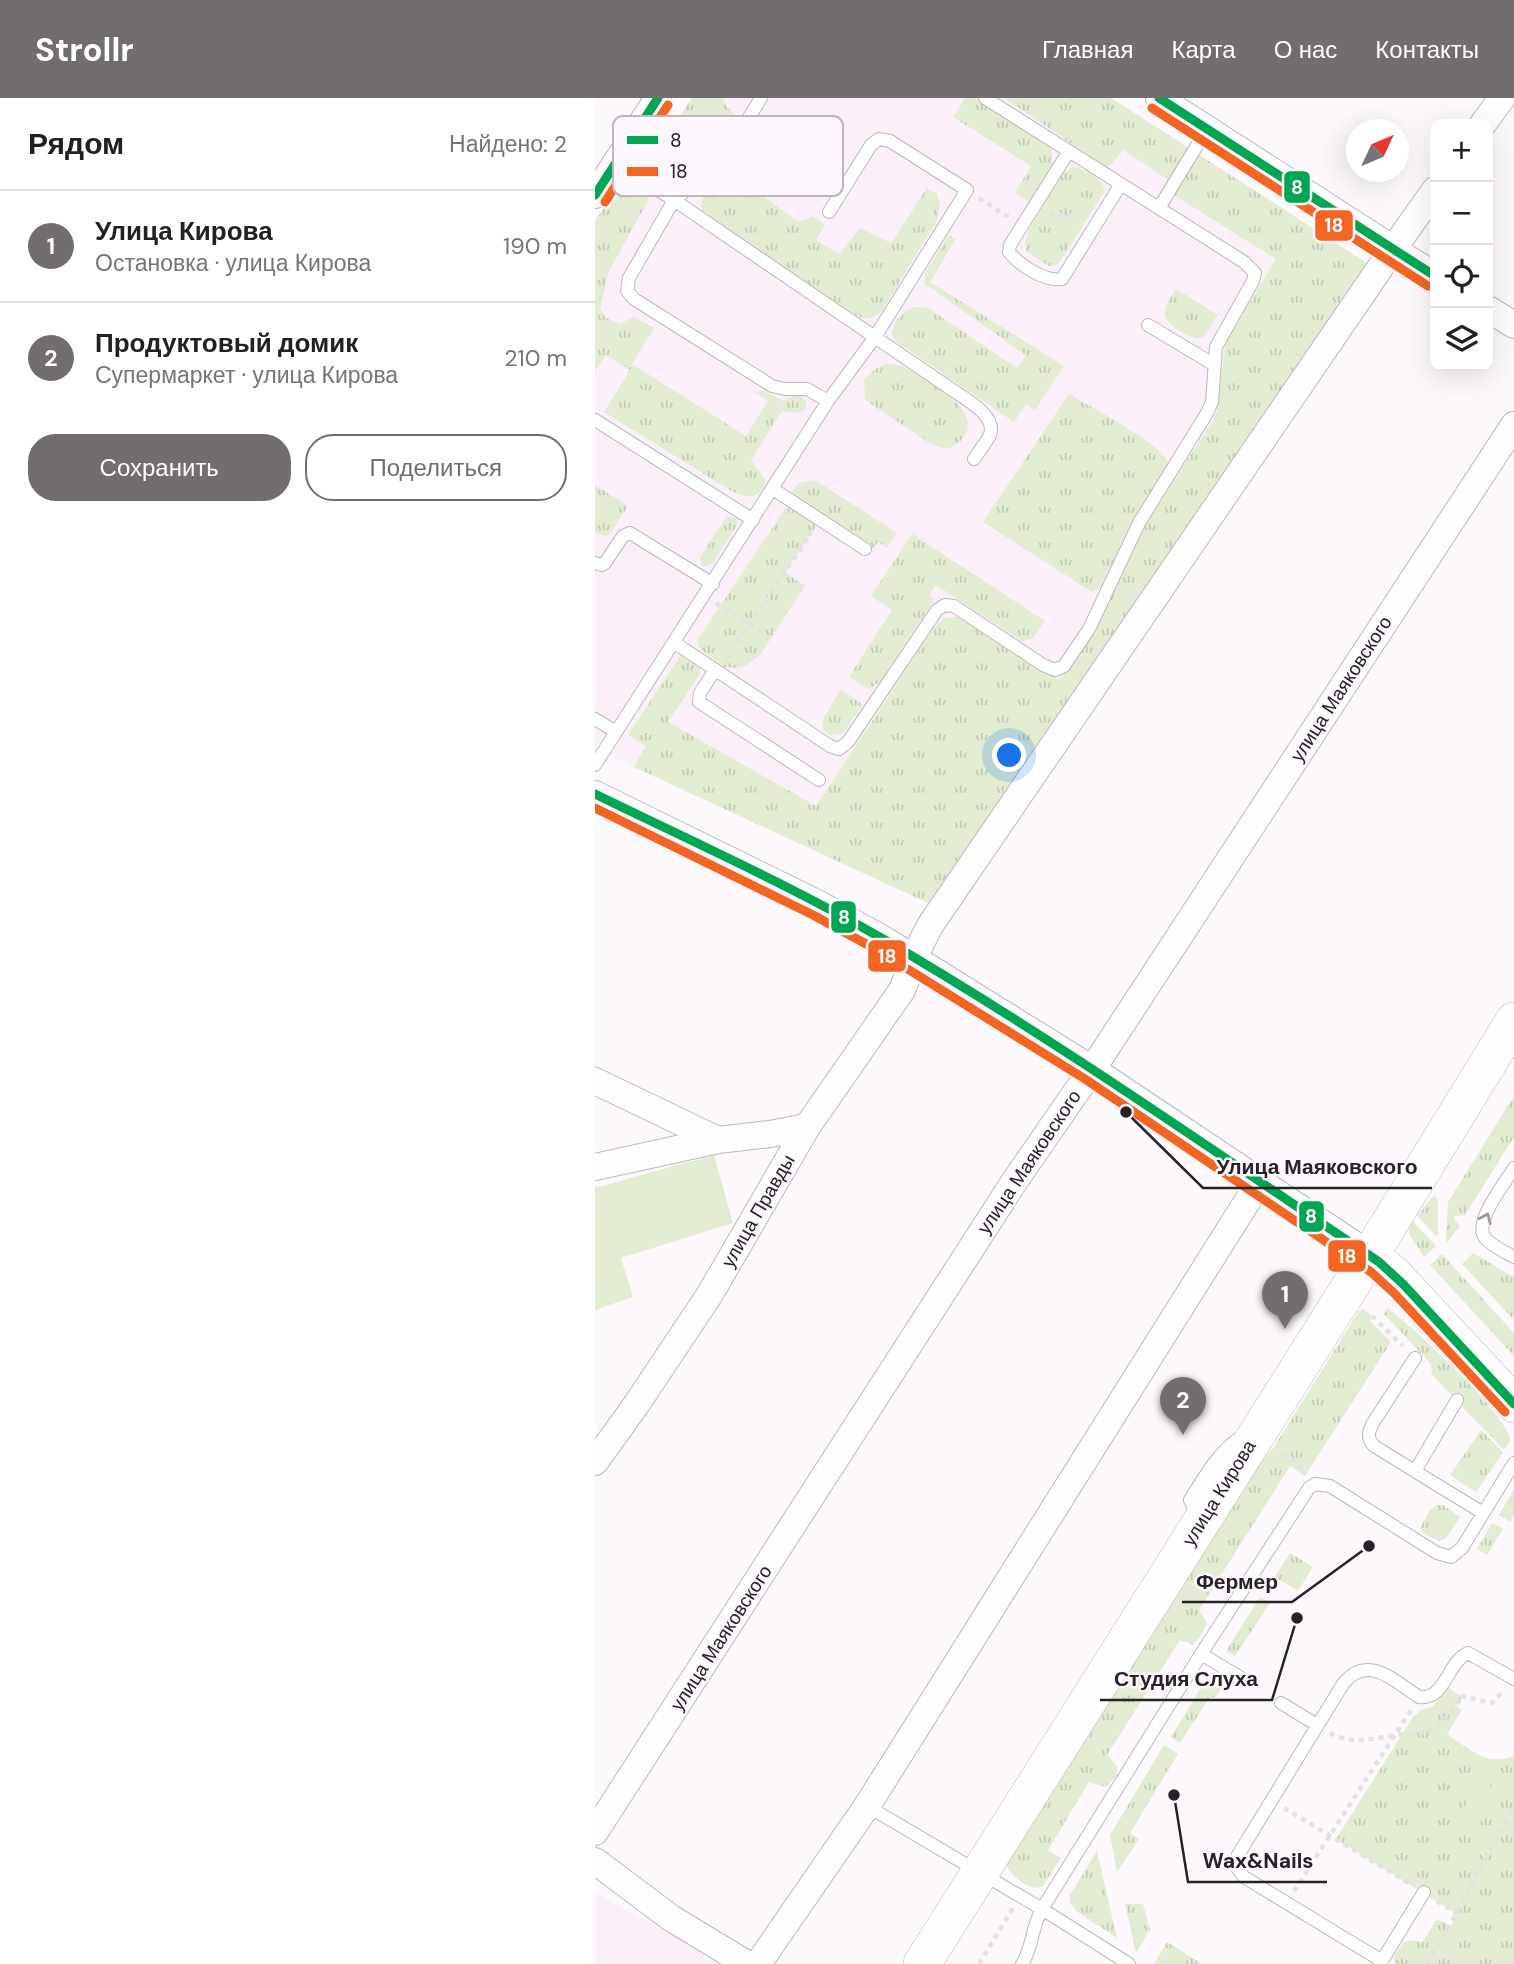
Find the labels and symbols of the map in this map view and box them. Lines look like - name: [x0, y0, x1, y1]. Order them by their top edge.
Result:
- legend: [613, 116, 843, 196]
- north arrow: [1346, 119, 1409, 182]
- text: 8: [670, 128, 682, 153]
- text: 18: [670, 159, 687, 184]
- line badge: 8: [1283, 170, 1311, 204]
- text: 8: [1291, 175, 1303, 200]
- line badge: 18: [1314, 209, 1354, 242]
- text: 18: [1325, 213, 1343, 238]
- street label: улица Маяковского: [1285, 611, 1397, 767]
- your location: [992, 738, 1026, 772]
- line badge: 8: [830, 900, 857, 934]
- text: 8: [838, 905, 850, 930]
- line badge: 18: [867, 939, 907, 973]
- text: 18: [878, 944, 896, 969]
- street label: улица Маяковского: [971, 1085, 1087, 1239]
- callout: Улица Маяковского: [1203, 1146, 1432, 1188]
- street label: улица Правды: [715, 1150, 801, 1272]
- text: Улица Маяковского: [1217, 1153, 1417, 1181]
- line badge: 8: [1298, 1200, 1325, 1233]
- text: 8: [1305, 1204, 1317, 1229]
- one-way arrow: [1477, 1212, 1491, 1224]
- line badge: 18: [1327, 1239, 1367, 1273]
- text: 18: [1338, 1244, 1356, 1269]
- pin: 1: [1262, 1271, 1308, 1329]
- pin: 2: [1160, 1377, 1206, 1435]
- street label: улица Кирова: [1176, 1435, 1262, 1551]
- street label: улица Маяковского: [665, 1560, 777, 1716]
- callout: Фермер: [1182, 1560, 1292, 1602]
- text: Фермер: [1196, 1568, 1278, 1596]
- callout: Студия Слуха: [1100, 1658, 1272, 1700]
- text: Студия Слуха: [1114, 1665, 1258, 1693]
- callout: Wax&Nails: [1188, 1840, 1327, 1882]
- text: Wax&Nails: [1203, 1847, 1314, 1875]

